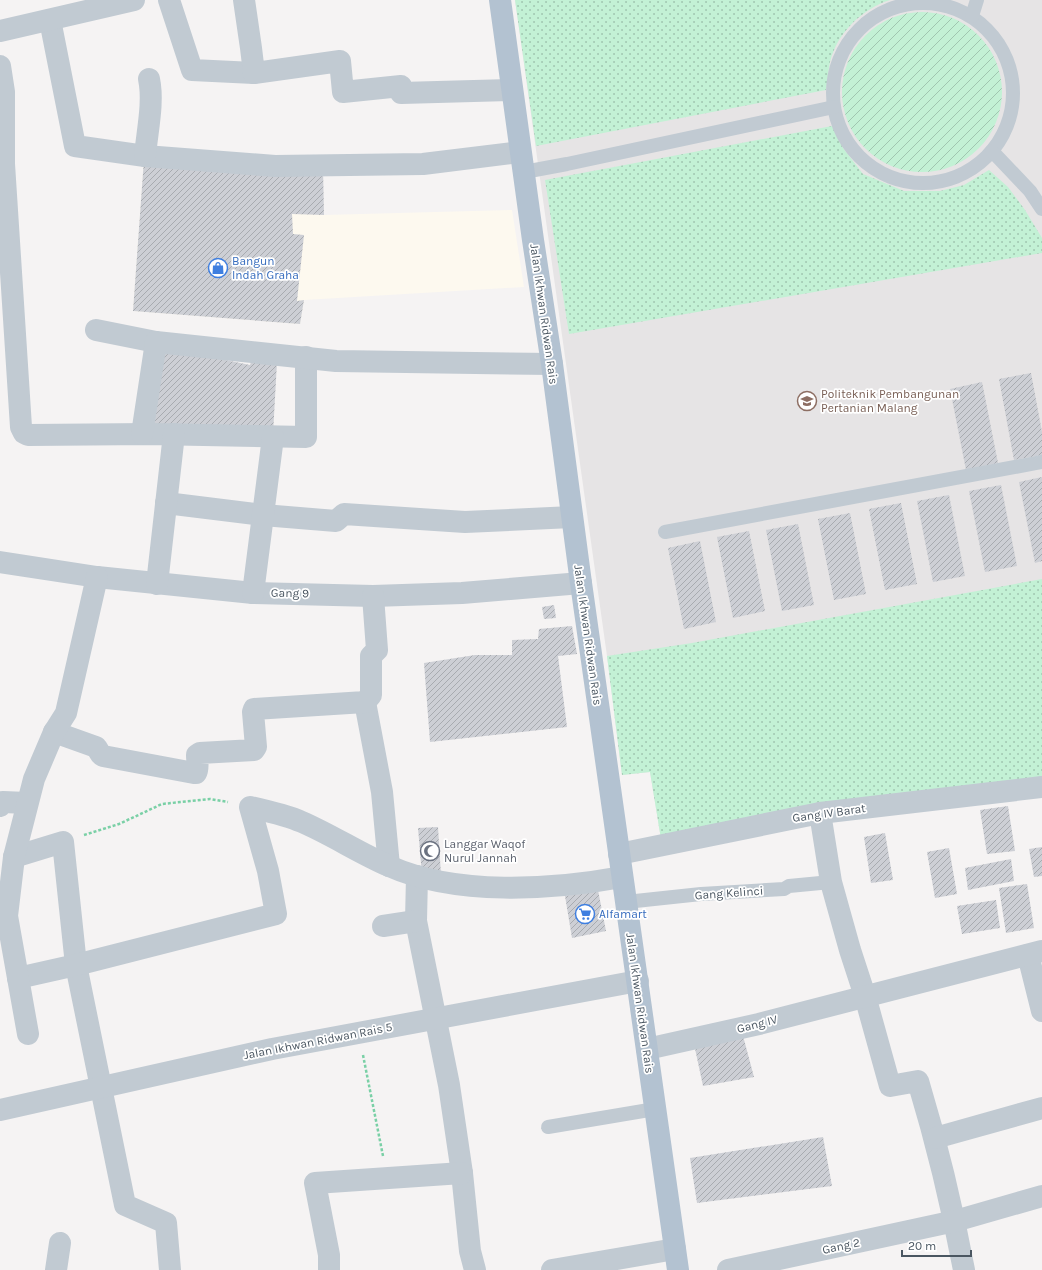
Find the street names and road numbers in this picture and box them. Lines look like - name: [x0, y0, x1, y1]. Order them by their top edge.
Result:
- street label: Jalan Ikhwan Ridwan Rais: [527, 243, 561, 385]
- street label: Jalan Ikhwan Ridwan Rais: [571, 564, 605, 706]
- street label: Gang 9: [271, 586, 309, 600]
- street label: Gang IV Barat: [792, 801, 867, 825]
- street label: Gang Kelinci: [694, 884, 764, 902]
- street label: Jalan Ikhwan Ridwan Rais: [623, 932, 657, 1074]
- street label: Gang IV: [735, 1012, 779, 1036]
- street label: Jalan Ikhwan Ridwan Rais 5: [242, 1020, 394, 1062]
- street label: Gang 2: [821, 1235, 861, 1257]

